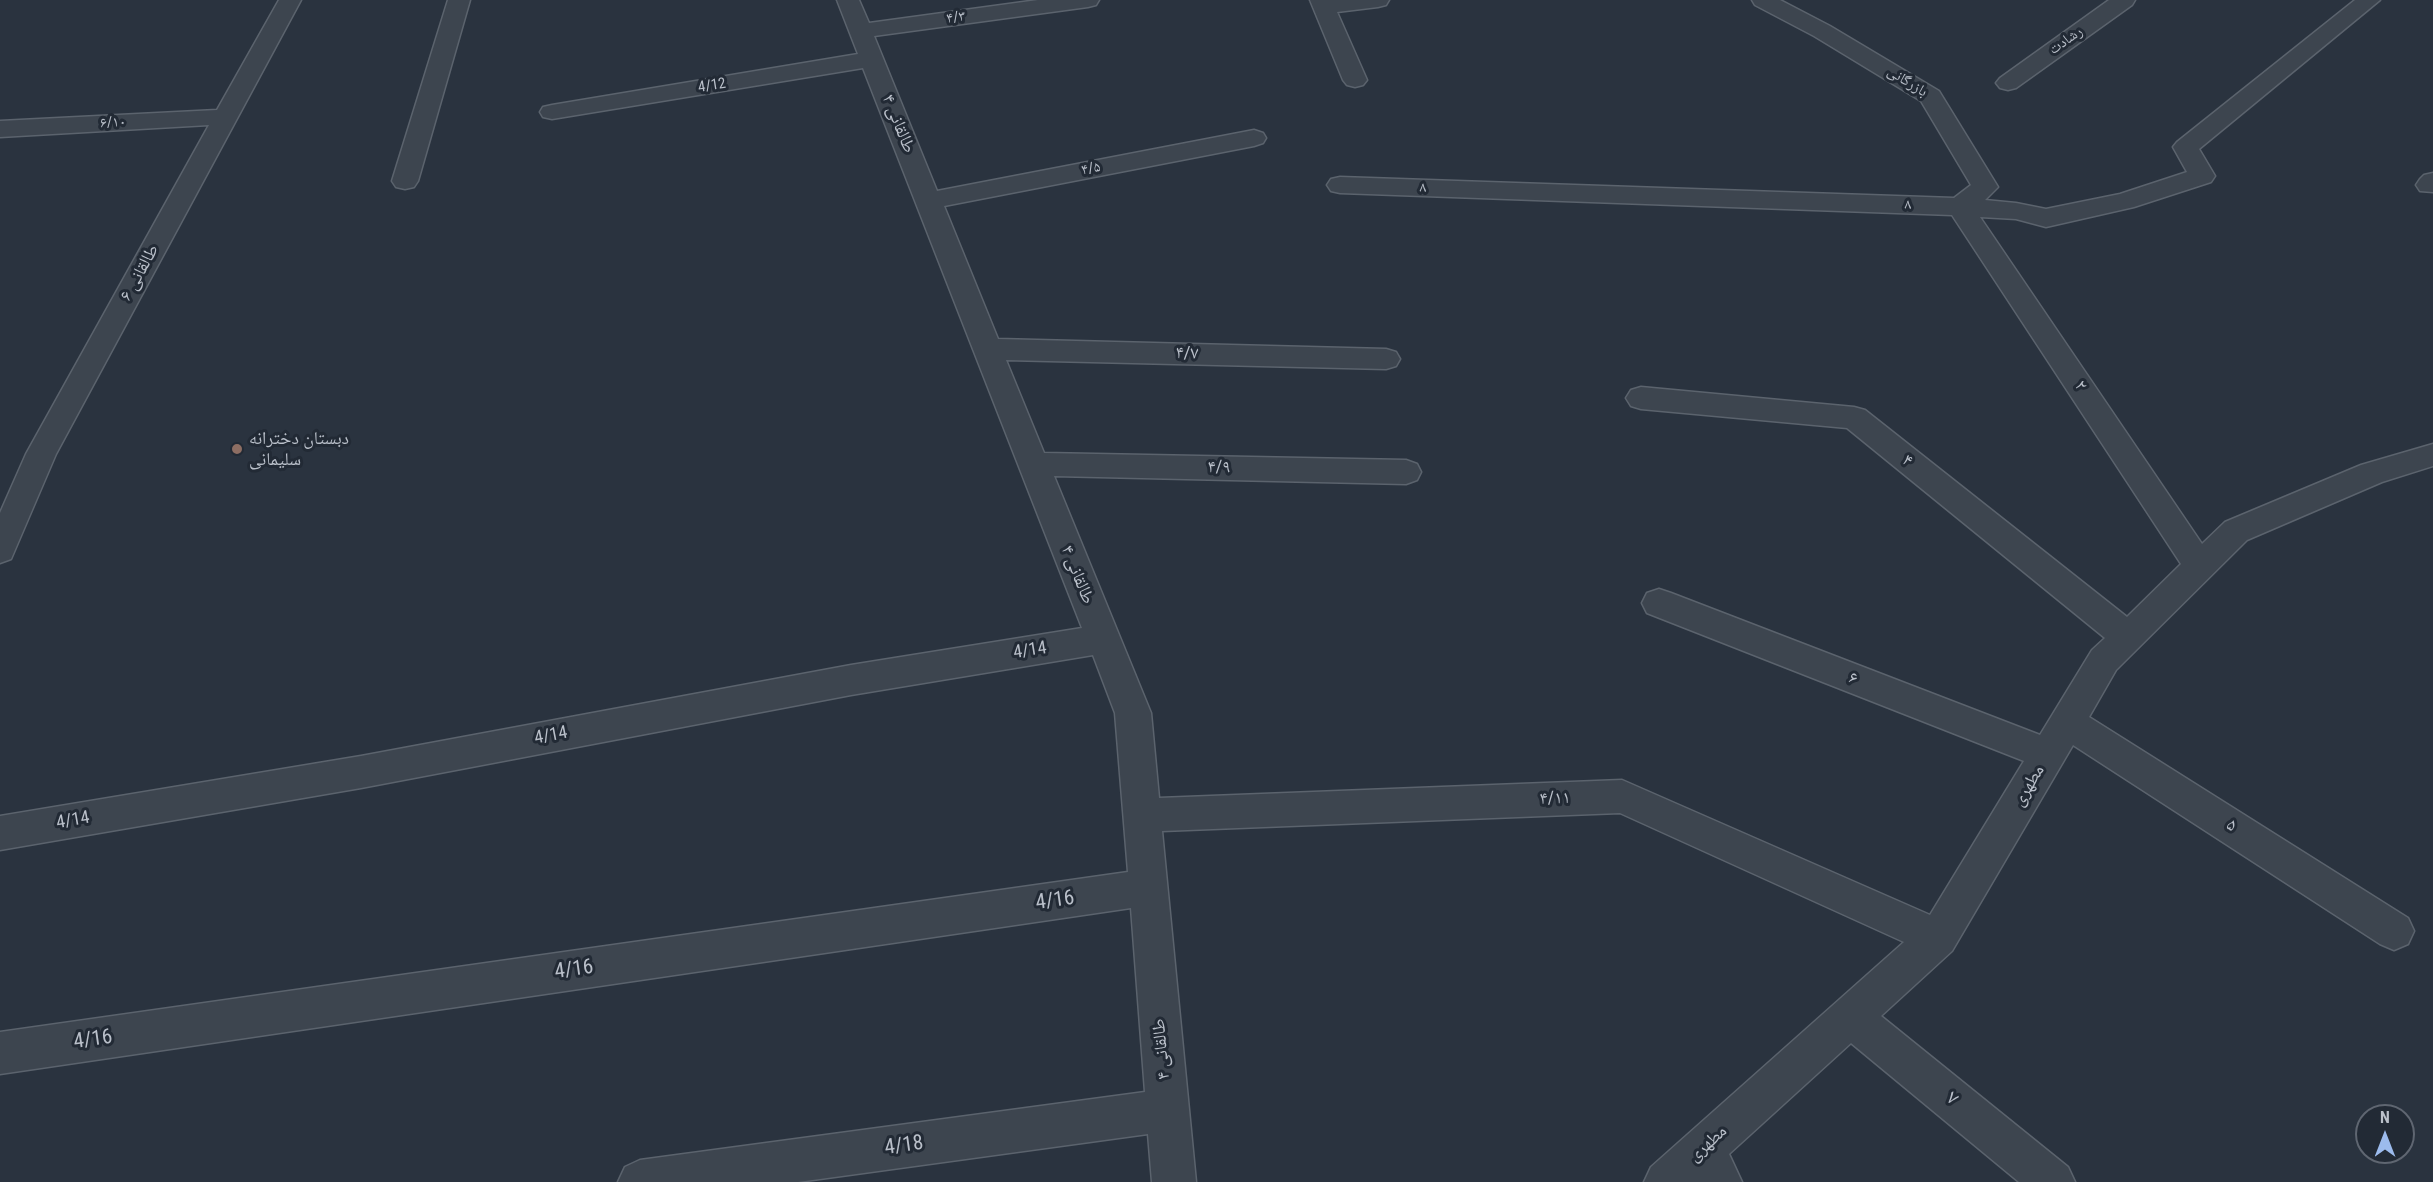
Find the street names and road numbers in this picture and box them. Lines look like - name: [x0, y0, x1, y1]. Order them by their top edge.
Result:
- street label: ۴/۳: [945, 8, 967, 28]
- street label: رشادت: [2046, 23, 2086, 59]
- street label: بازرگانی: [1884, 63, 1930, 101]
- street label: 4/12: [697, 75, 727, 97]
- street label: طالقانی ۴: [877, 92, 919, 156]
- street label: ۶/۱۰: [100, 113, 126, 133]
- street label: ۴/۵: [1080, 158, 1102, 180]
- street label: ۸: [1419, 179, 1427, 197]
- street label: ۸: [1904, 196, 1912, 214]
- street label: طالقانی ۶: [116, 241, 164, 305]
- street label: ۴/۷: [1175, 343, 1199, 365]
- street label: ۲: [2069, 377, 2091, 395]
- street label: ۴: [1897, 450, 1917, 472]
- street label: ۴/۹: [1207, 457, 1231, 479]
- street label: طالقانی ۴: [1056, 543, 1098, 607]
- street label: 4/14: [1012, 638, 1048, 664]
- street label: ۶: [1845, 667, 1861, 691]
- street label: 4/14: [533, 722, 569, 750]
- street label: مطهری: [2008, 761, 2050, 811]
- street label: ۴/۱۱: [1539, 788, 1571, 810]
- street label: 4/14: [55, 807, 91, 835]
- street label: ۵: [2222, 815, 2240, 837]
- street label: 4/16: [1034, 886, 1076, 916]
- street label: 4/16: [553, 955, 595, 985]
- street label: طالقانی ۴: [1149, 1018, 1175, 1080]
- street label: 4/16: [72, 1025, 114, 1055]
- street label: ۷: [1940, 1086, 1964, 1112]
- street label: مطهری: [1684, 1121, 1732, 1167]
- street label: 4/18: [883, 1131, 925, 1161]

